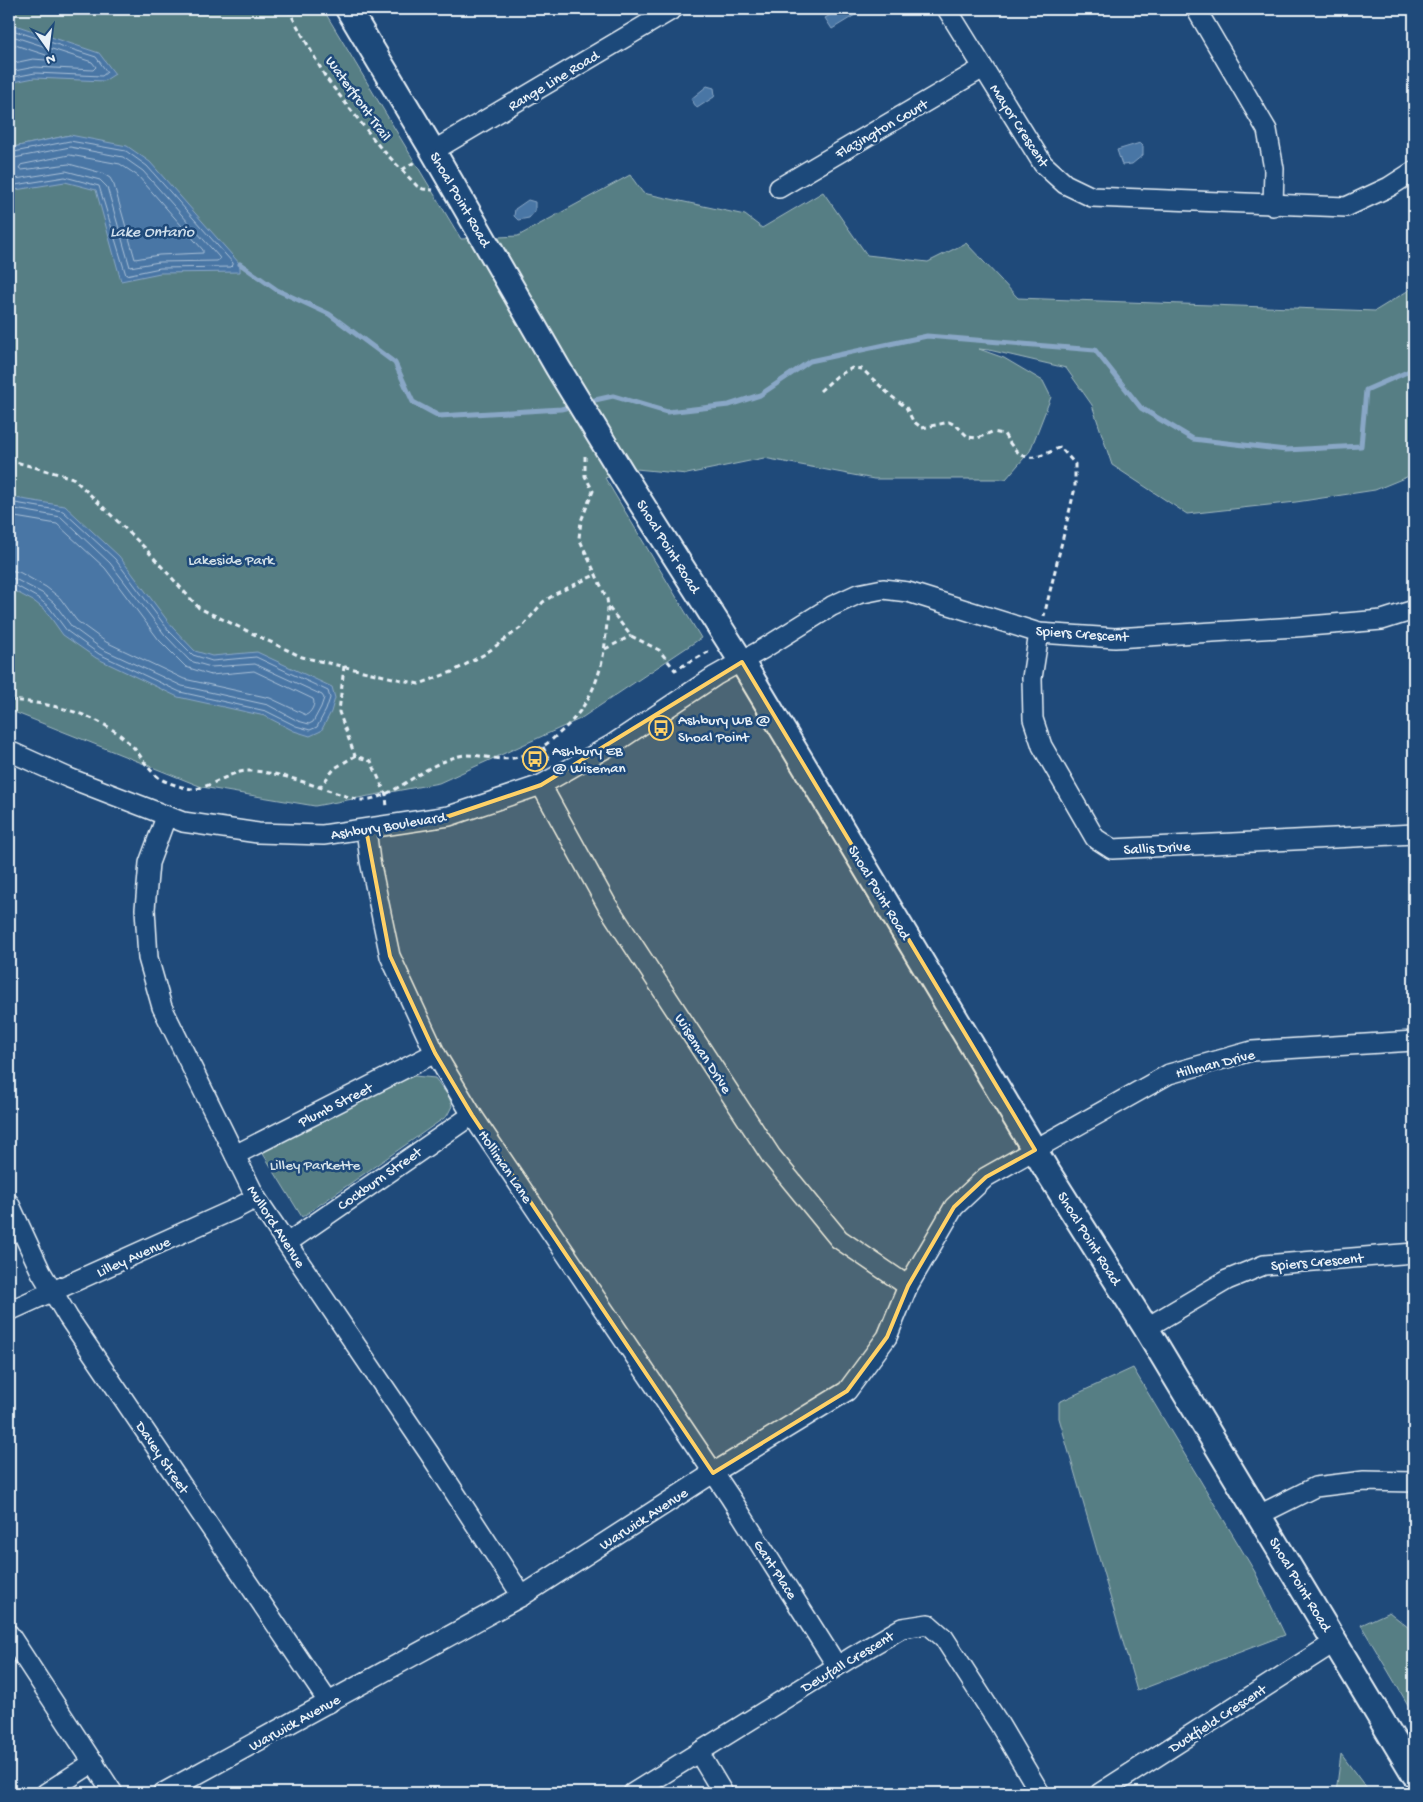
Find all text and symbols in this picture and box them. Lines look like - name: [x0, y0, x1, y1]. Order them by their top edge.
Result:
- north arrow: [22, 22, 72, 72]
- street label: Range Line Road: [505, 47, 604, 116]
- text: N: [44, 49, 57, 68]
- street label: Waterfront Trail: [321, 53, 394, 145]
- street label: Mayor Crescent: [985, 81, 1053, 173]
- street label: Flazington Court: [832, 95, 933, 164]
- street label: Shoal Point Road: [425, 149, 494, 252]
- water label: Lake Ontario: [110, 224, 195, 243]
- street label: Shoal Point Road: [631, 497, 704, 598]
- park label: Lakeside Park: [188, 552, 275, 570]
- street label: Spiers Crescent: [1035, 623, 1131, 647]
- place label: Ashbury WB @ Shoal Point: [678, 712, 771, 747]
- bus stop icon: Ashbury WB @ Shoal Point: [648, 715, 674, 741]
- place label: Ashbury EB @ Wiseman: [552, 743, 626, 778]
- bus stop icon: Ashbury EB @ Wiseman: [522, 746, 548, 772]
- street label: Ashbury Boulevard: [330, 809, 448, 845]
- street label: Sallis Drive: [1123, 838, 1191, 860]
- street label: Shoal Point Road: [843, 843, 914, 944]
- street label: Wiseman Drive: [670, 1011, 735, 1098]
- street label: Hillman Drive: [1174, 1046, 1257, 1083]
- street label: Plumb Street: [295, 1079, 378, 1133]
- street label: Holliman Lane: [473, 1127, 536, 1207]
- street label: Cockburn Street: [335, 1143, 427, 1215]
- park label: Lilley Parkette: [270, 1157, 360, 1175]
- street label: Mullord Avenue: [242, 1183, 309, 1272]
- street label: Shoal Point Road: [1052, 1189, 1125, 1290]
- street label: Lilley Avenue: [94, 1233, 174, 1282]
- street label: Spiers Crescent: [1270, 1250, 1366, 1276]
- street label: Davey Street: [130, 1418, 193, 1499]
- street label: Warwick Avenue: [597, 1484, 692, 1555]
- street label: Shoal Point Road: [1264, 1535, 1335, 1636]
- street label: Gant Place: [748, 1537, 800, 1603]
- street label: Dewfall Crescent: [798, 1627, 899, 1698]
- street label: Duckfield Crescent: [1165, 1680, 1272, 1758]
- street label: Warwick Avenue: [246, 1691, 344, 1756]

